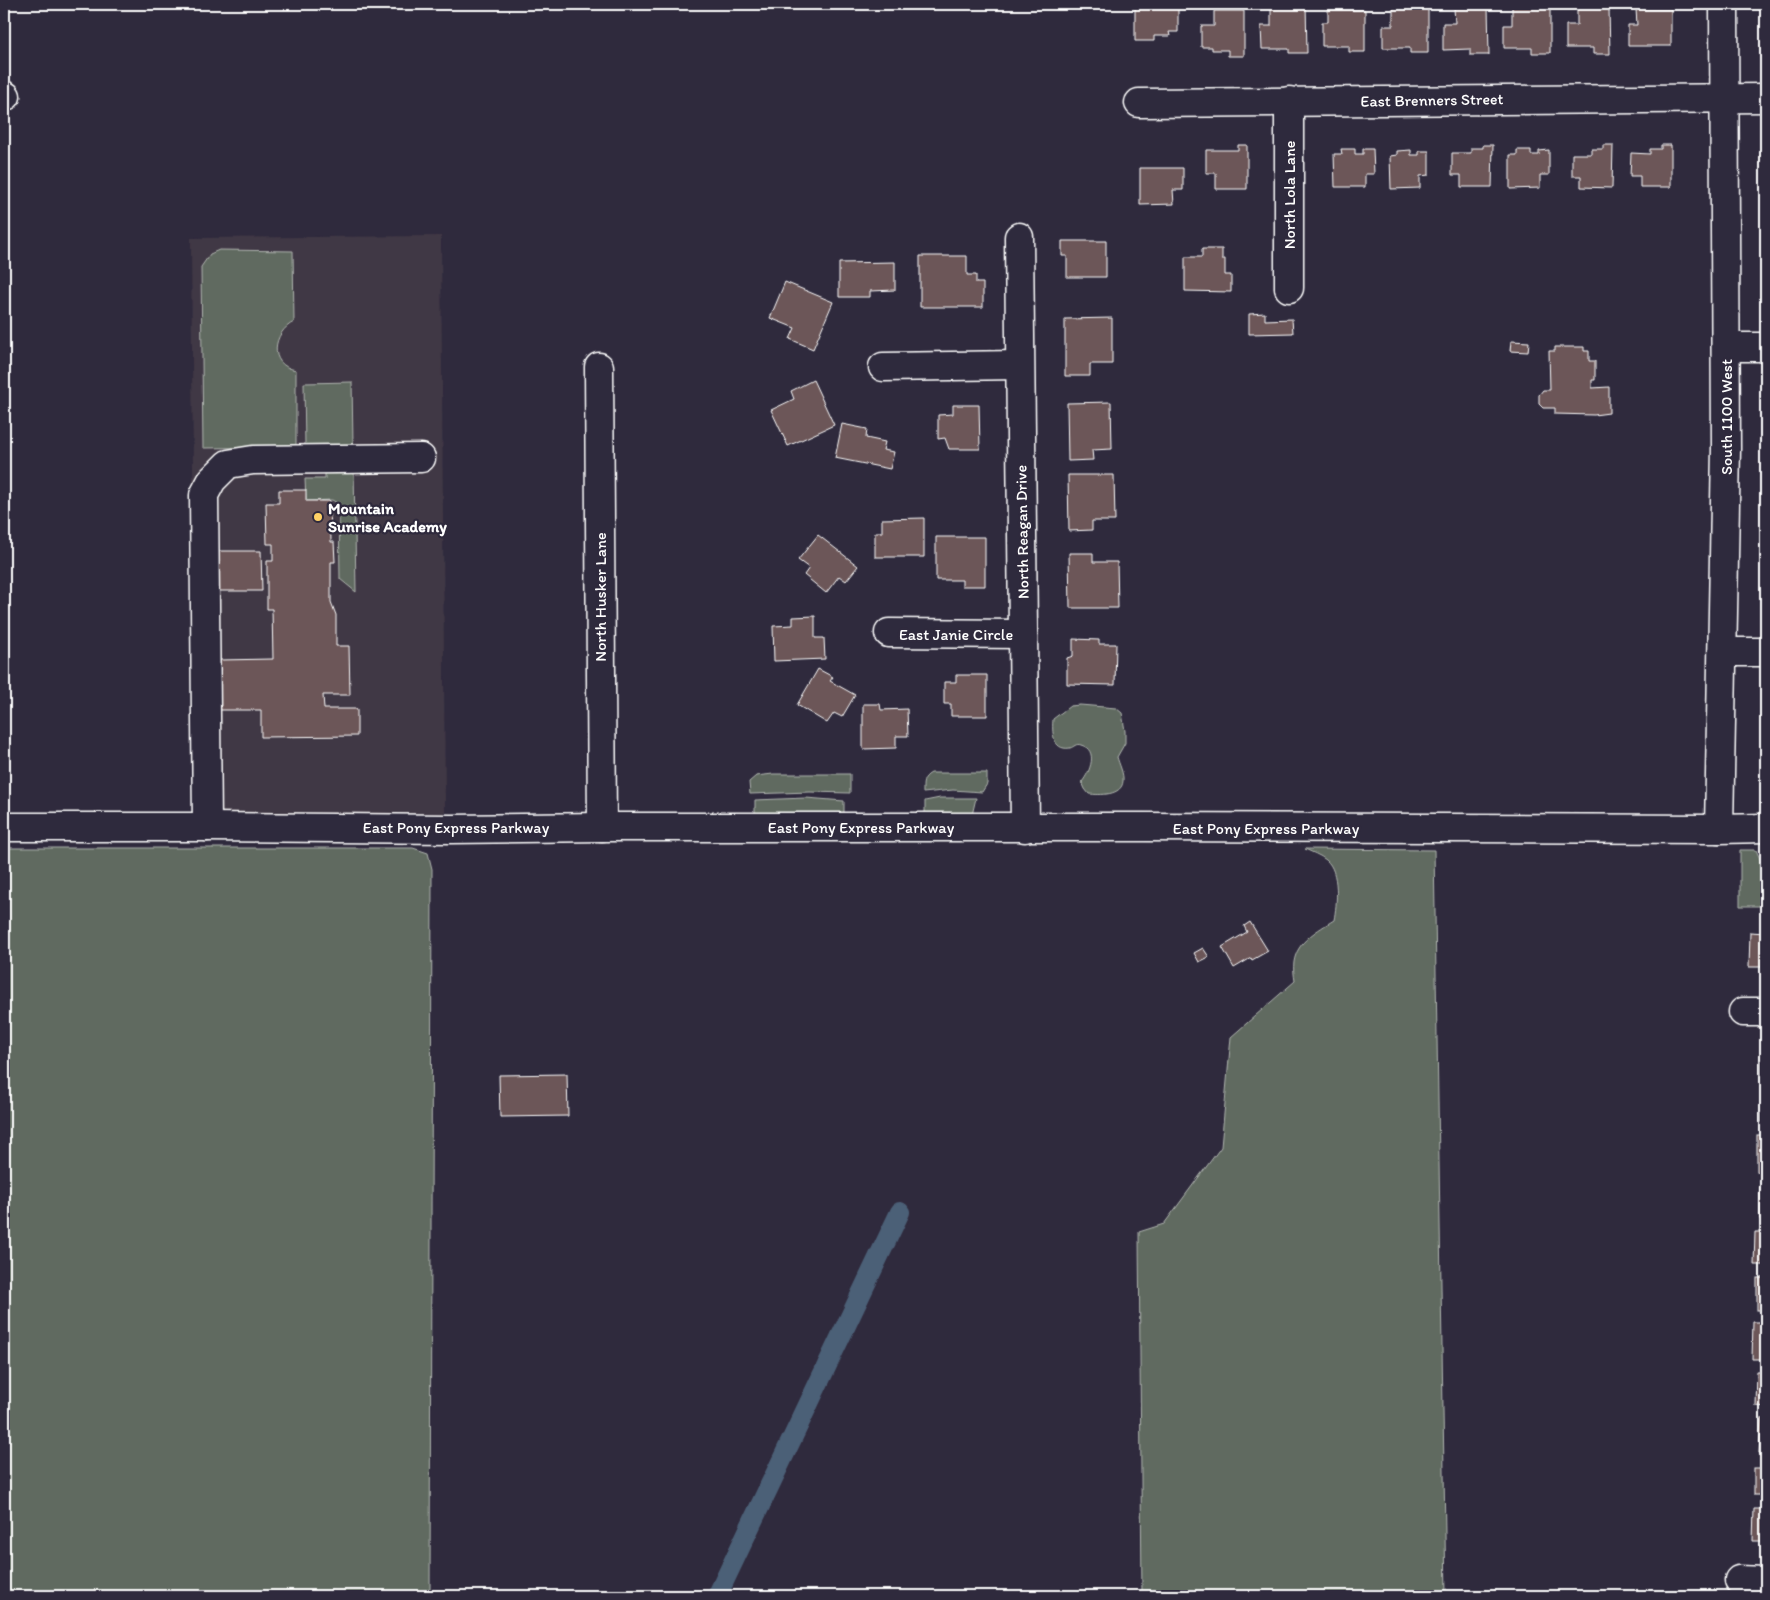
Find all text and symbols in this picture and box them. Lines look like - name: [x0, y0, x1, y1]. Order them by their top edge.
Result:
- street label: East Brenners Street: [1360, 89, 1504, 111]
- street label: North Lola Lane: [1280, 141, 1299, 249]
- street label: South 1100 West: [1717, 359, 1736, 475]
- street label: North Reagan Drive: [1011, 465, 1033, 599]
- place label: Mountain Sunrise Academy: [328, 499, 447, 537]
- marker: Mountain Sunrise Academy: [312, 511, 324, 523]
- street label: North Husker Lane: [591, 532, 610, 662]
- street label: East Janie Circle: [899, 625, 1013, 644]
- street label: East Pony Express Parkway: [363, 818, 550, 837]
- street label: East Pony Express Parkway: [768, 818, 955, 837]
- street label: East Pony Express Parkway: [1173, 819, 1360, 838]

